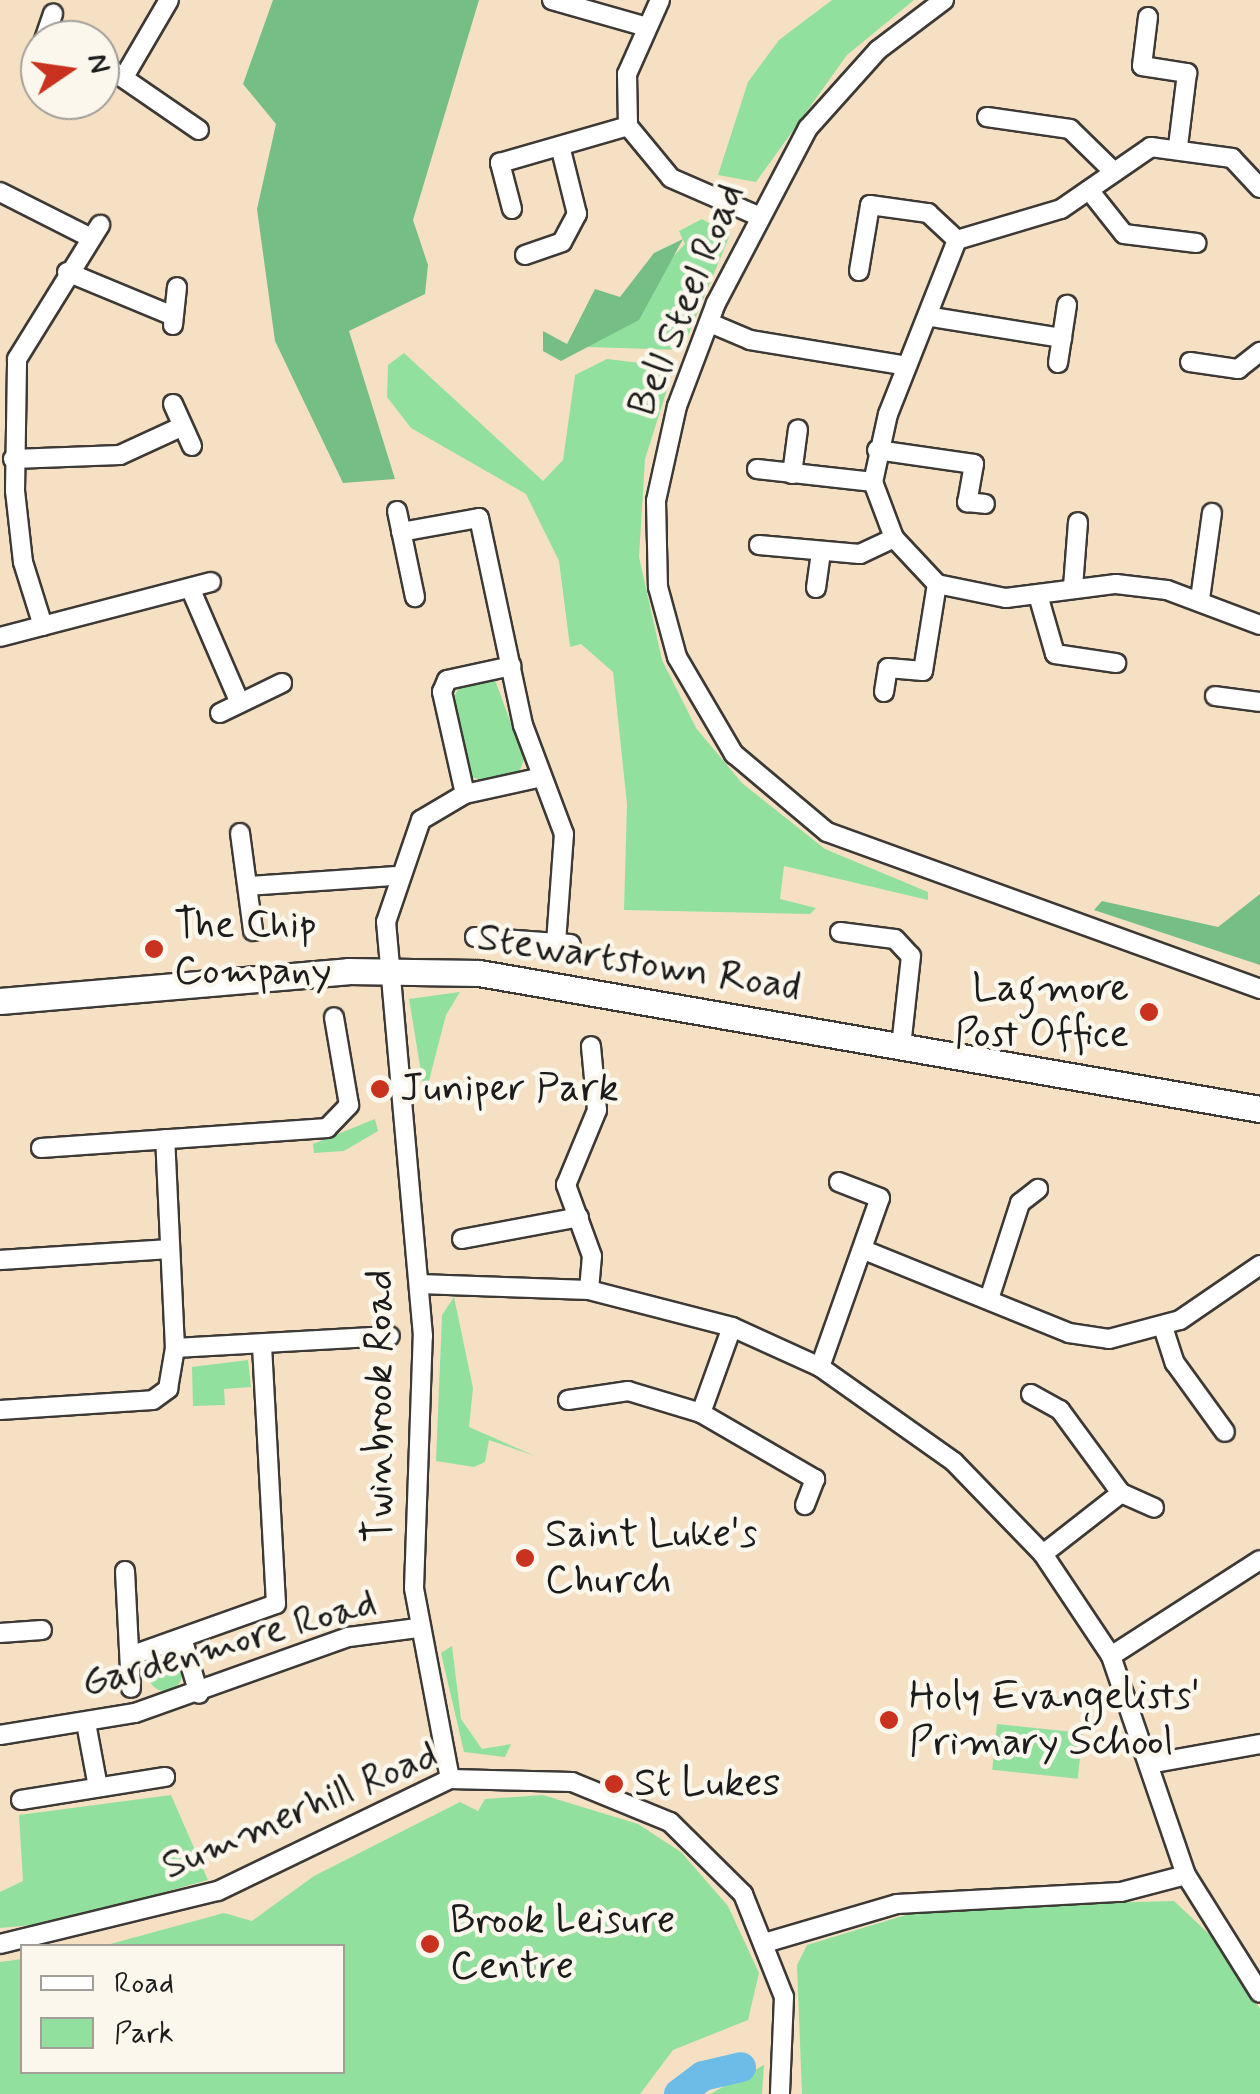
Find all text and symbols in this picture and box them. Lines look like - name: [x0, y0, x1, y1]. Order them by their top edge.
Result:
- north arrow: [20, 20, 120, 120]
- text: N: [78, 50, 118, 77]
- street label: Bell Steel Road: [618, 176, 756, 424]
- place label: The Chip Company: [174, 902, 332, 996]
- street label: Stewartstown Road: [475, 914, 803, 1012]
- marker: The Chip Company: [143, 938, 165, 960]
- place label: Lagmore Post Office: [955, 965, 1129, 1059]
- marker: Lagmore Post Office: [1138, 1001, 1160, 1023]
- place label: Juniper Park: [400, 1065, 616, 1113]
- marker: Juniper Park: [369, 1078, 391, 1100]
- street label: Twinbrook Road: [356, 1271, 404, 1541]
- place label: Saint Luke's Church: [545, 1511, 757, 1605]
- marker: Saint Luke's Church: [514, 1547, 536, 1569]
- street label: Gardenmore Road: [78, 1580, 380, 1708]
- place label: Holy Evangelists' Primary School: [909, 1673, 1190, 1767]
- marker: Holy Evangelists' Primary School: [878, 1709, 900, 1731]
- street label: Summerhill Road: [155, 1731, 445, 1891]
- place label: St Lukes: [634, 1760, 780, 1808]
- marker: St Lukes: [603, 1773, 625, 1795]
- place label: Brook Leisure Centre: [450, 1897, 679, 1991]
- marker: Brook Leisure Centre: [419, 1933, 441, 1955]
- legend: [20, 1944, 345, 2074]
- text: Road: [114, 1964, 174, 2003]
- text: Park: [114, 2014, 174, 2053]

